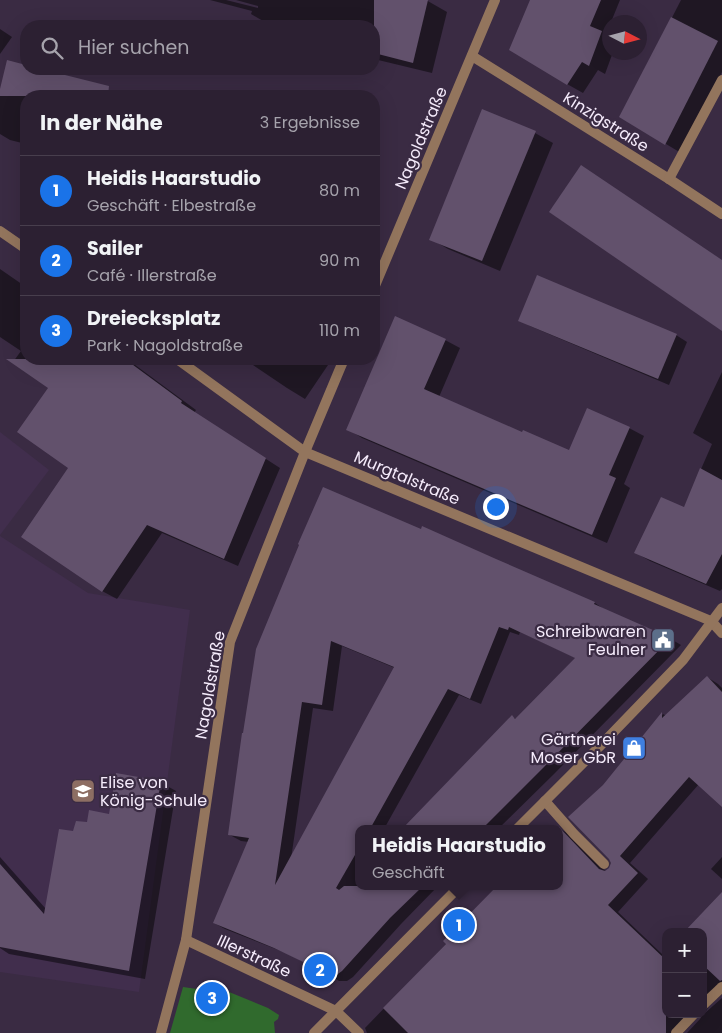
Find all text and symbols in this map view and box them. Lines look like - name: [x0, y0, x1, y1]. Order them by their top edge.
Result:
- north arrow: [602, 15, 647, 60]
- search box: [20, 20, 380, 75]
- icon: search: [38, 34, 66, 62]
- text: Hier suchen: [78, 34, 189, 61]
- street label: Nagoldstraße: [389, 83, 453, 193]
- street label: Kinzigstraße: [559, 86, 654, 158]
- text: In der Nähe: [40, 108, 163, 137]
- text: 3 Ergebnisse: [260, 111, 360, 134]
- text: Heidis Haarstudio: [87, 165, 261, 192]
- text: 1: [53, 179, 59, 202]
- text: 80 m: [319, 179, 360, 202]
- text: Geschäft · Elbestraße: [87, 194, 256, 217]
- text: Sailer: [87, 235, 143, 262]
- text: 2: [51, 249, 61, 272]
- text: 90 m: [319, 249, 360, 272]
- text: Café · Illerstraße: [87, 264, 217, 287]
- text: Dreiecksplatz: [87, 305, 220, 332]
- text: 3: [51, 319, 61, 342]
- text: 110 m: [319, 319, 360, 342]
- text: Park · Nagoldstraße: [87, 334, 243, 357]
- street label: Murgtalstraße: [350, 445, 464, 511]
- your location: [483, 494, 509, 520]
- place label: Schreibwaren Feulner: [536, 620, 646, 661]
- public building icon: Schreibwaren Feulner: [650, 627, 676, 653]
- street label: Nagoldstraße: [189, 629, 231, 741]
- place label: Gärtnerei Moser GbR: [530, 728, 616, 769]
- shop icon: Gärtnerei Moser GbR: [621, 735, 647, 761]
- place label: Elise von König-Schule: [100, 771, 207, 812]
- school or university icon: Elise von König-Schule: [70, 778, 96, 804]
- popup: [355, 825, 563, 890]
- text: Heidis Haarstudio: [372, 832, 546, 859]
- text: Geschäft: [372, 861, 445, 884]
- pin: 1: [443, 906, 475, 944]
- map controls: [662, 928, 707, 1018]
- button: +: [662, 928, 707, 973]
- street label: Illerstraße: [213, 929, 295, 983]
- pin: 2: [304, 951, 336, 989]
- button: −: [662, 973, 707, 1018]
- pin: 3: [196, 979, 228, 1017]

